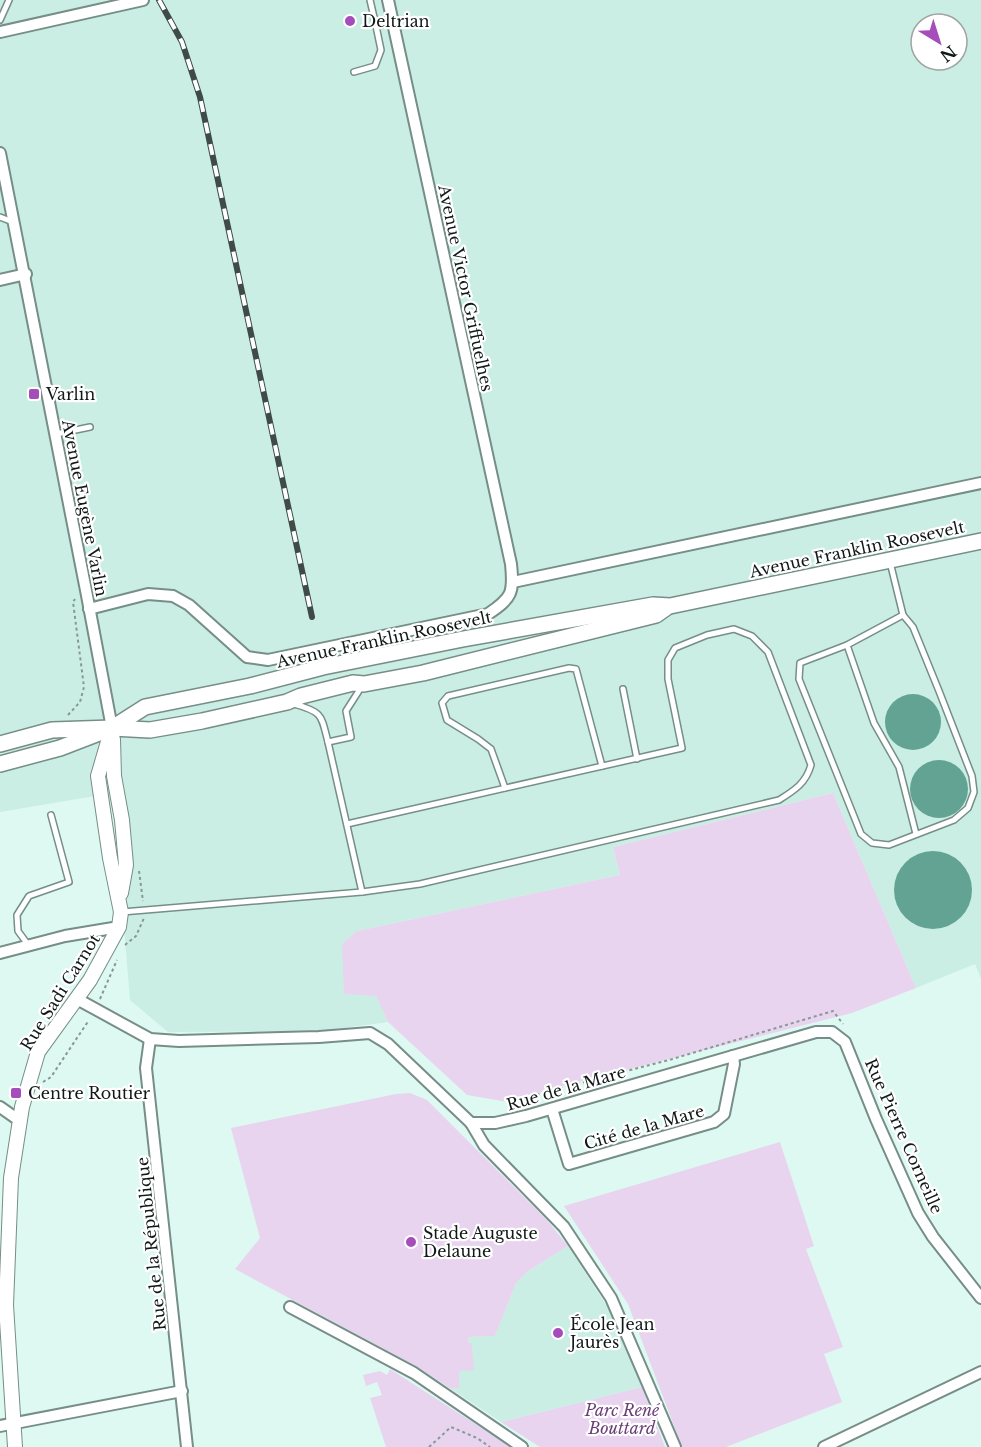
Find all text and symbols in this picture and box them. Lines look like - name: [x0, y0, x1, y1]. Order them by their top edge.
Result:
- place label: Deltrian: [362, 11, 430, 31]
- north arrow: [909, 12, 969, 72]
- marker: Deltrian: [343, 14, 357, 28]
- text: N: [936, 41, 960, 66]
- street label: Avenue Victor Griffuelhes: [434, 182, 498, 393]
- place label: Varlin: [45, 384, 95, 404]
- marker: Varlin: [27, 387, 41, 401]
- street label: Avenue Eugène Varlin: [58, 417, 112, 598]
- street label: Avenue Franklin Roosevelt: [747, 516, 966, 582]
- street label: Avenue Franklin Roosevelt: [274, 606, 493, 672]
- street label: Rue Sadi Carnot: [16, 930, 104, 1054]
- street label: Rue Pierre Corneille: [861, 1055, 947, 1217]
- street label: Rue de la Mare: [504, 1061, 628, 1115]
- place label: Centre Routier: [28, 1083, 151, 1103]
- marker: Centre Routier: [9, 1086, 23, 1100]
- street label: Cité de la Mare: [582, 1100, 706, 1154]
- street label: Rue de la République: [132, 1156, 170, 1332]
- place label: Stade Auguste Delaune: [423, 1223, 538, 1261]
- marker: Stade Auguste Delaune: [404, 1235, 418, 1249]
- place label: École Jean Jaurès: [568, 1314, 655, 1352]
- marker: École Jean Jaurès: [551, 1326, 565, 1340]
- park label: Parc René Bouttard: [584, 1400, 661, 1438]

